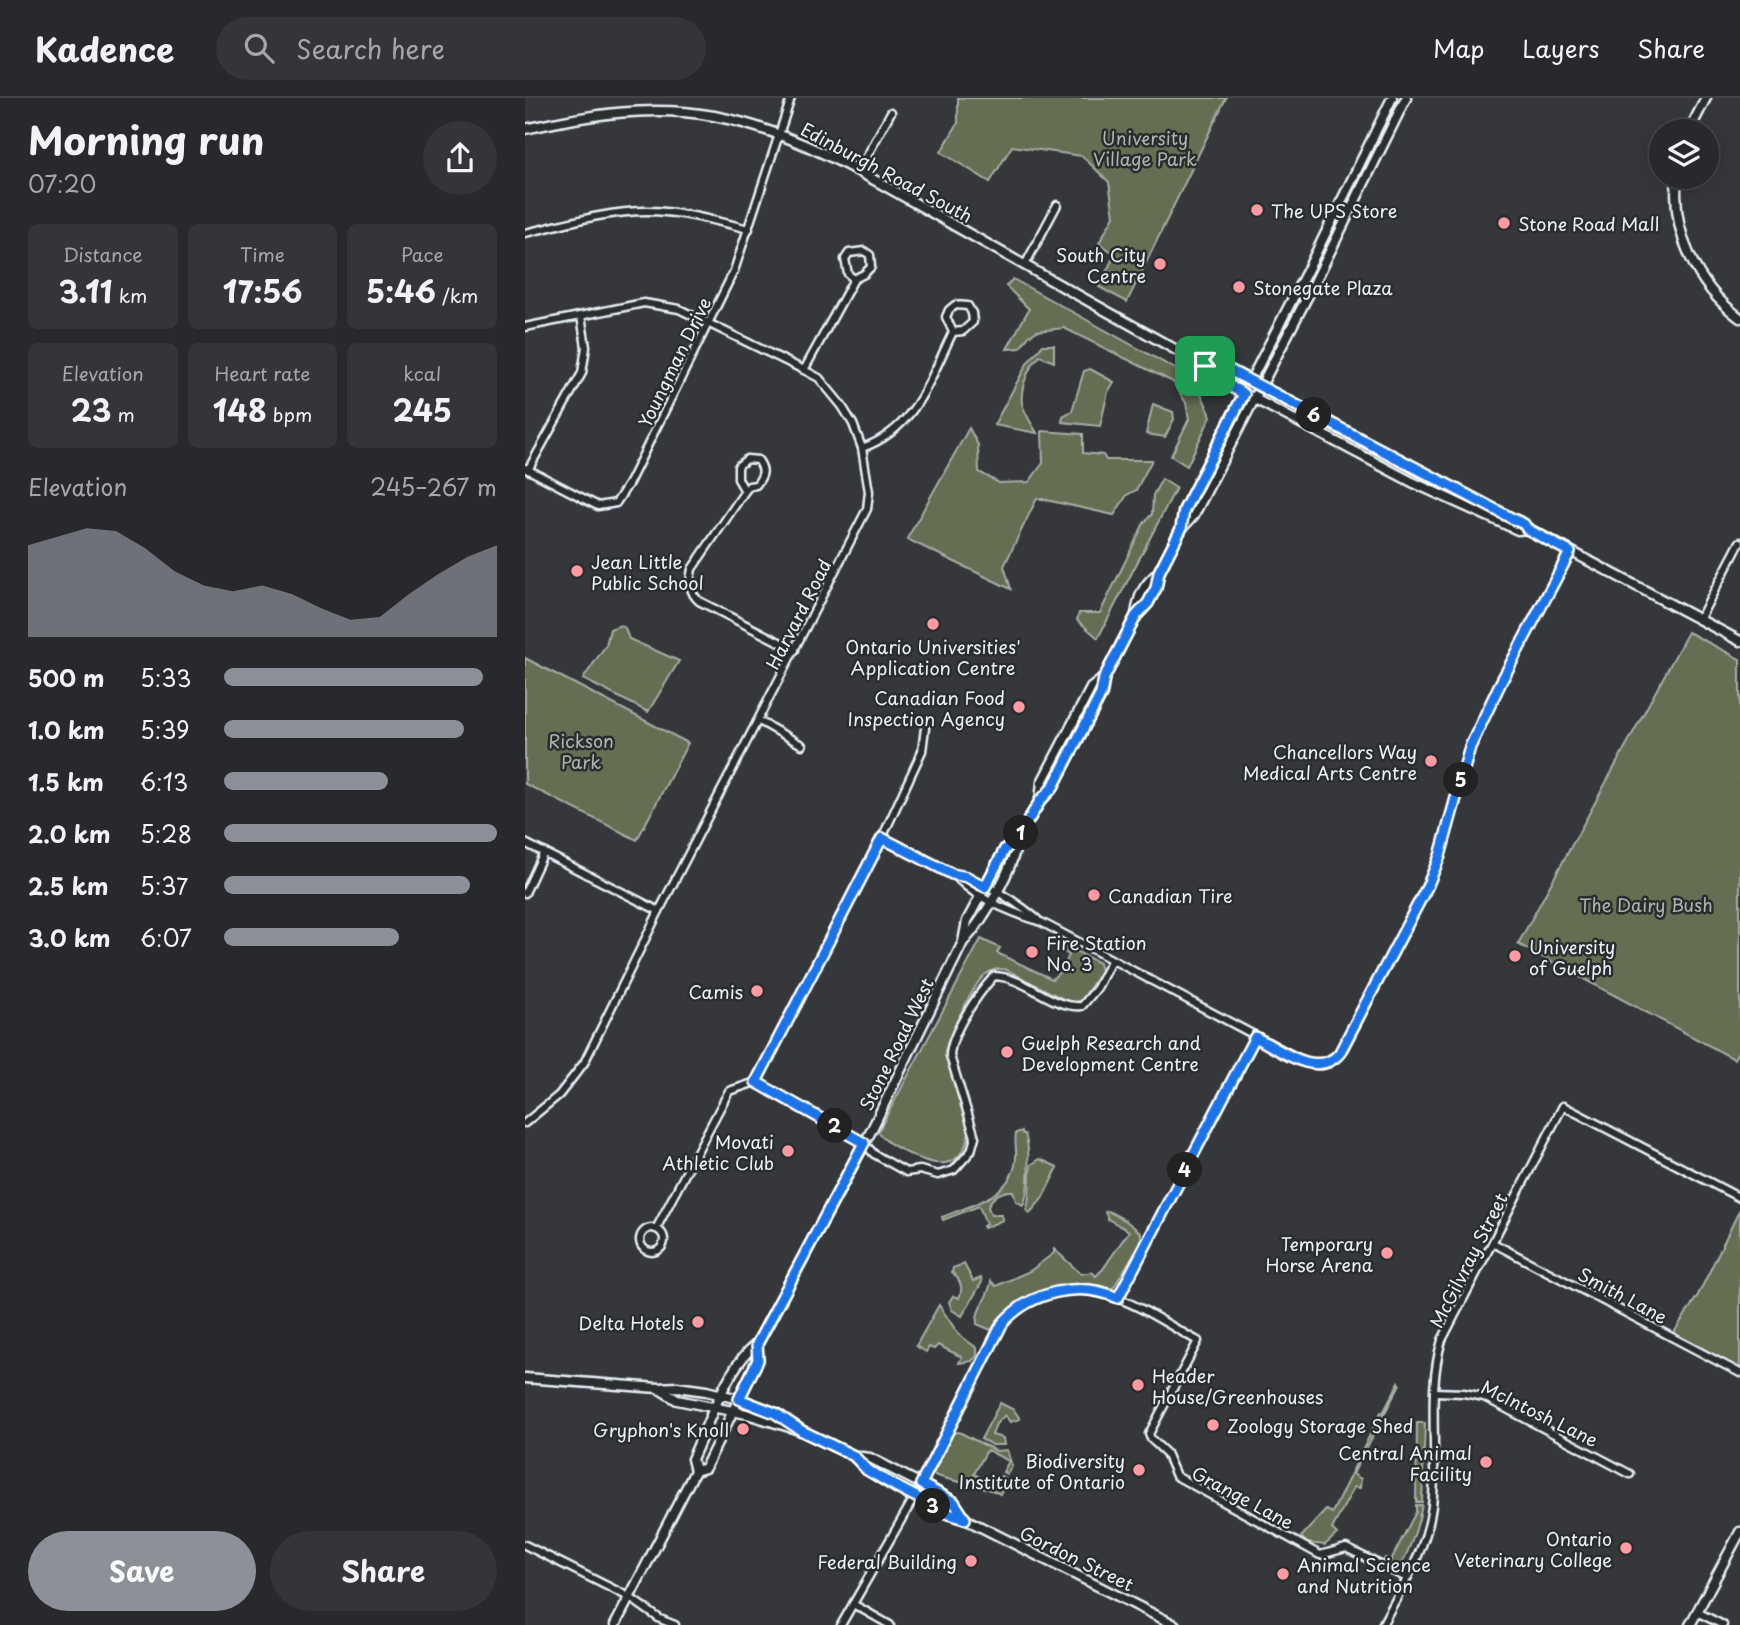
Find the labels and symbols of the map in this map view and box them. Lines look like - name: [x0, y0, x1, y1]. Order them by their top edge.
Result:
- street label: Edinburgh Road South: [796, 115, 978, 229]
- park label: University Village Park: [1093, 124, 1197, 172]
- place label: The UPS Store: [1271, 197, 1397, 224]
- marker: The UPS Store: [1249, 202, 1265, 218]
- place label: Stone Road Mall: [1518, 210, 1659, 237]
- marker: Stone Road Mall: [1496, 215, 1512, 231]
- place label: South City Centre: [1056, 241, 1146, 289]
- marker: South City Centre: [1152, 256, 1168, 272]
- place label: Stonegate Plaza: [1253, 274, 1393, 301]
- marker: Stonegate Plaza: [1231, 279, 1247, 295]
- street label: Youngman Drive: [631, 292, 717, 432]
- pin: [1175, 336, 1235, 396]
- pin: 6: [1297, 398, 1331, 432]
- place label: Jean Little Public School: [591, 548, 704, 596]
- street label: Harvard Road: [759, 554, 837, 674]
- marker: Jean Little Public School: [569, 563, 585, 579]
- marker: Ontario Universities' Application Centre: [925, 616, 941, 632]
- place label: Ontario Universities' Application Centre: [845, 633, 1021, 681]
- place label: Canadian Food Inspection Agency: [848, 684, 1005, 732]
- marker: Canadian Food Inspection Agency: [1011, 699, 1027, 715]
- park label: Rickson Park: [548, 727, 614, 775]
- place label: Chancellors Way Medical Arts Centre: [1243, 738, 1417, 786]
- marker: Chancellors Way Medical Arts Centre: [1423, 753, 1439, 769]
- pin: 5: [1443, 762, 1479, 798]
- pin: 1: [1003, 816, 1039, 850]
- place label: Canadian Tire: [1108, 882, 1233, 909]
- marker: Canadian Tire: [1086, 887, 1102, 903]
- park label: The Dairy Bush: [1579, 891, 1713, 918]
- place label: Fire Station No. 3: [1046, 929, 1147, 977]
- place label: University of Guelph: [1529, 933, 1615, 981]
- marker: Fire Station No. 3: [1024, 944, 1040, 960]
- marker: University of Guelph: [1507, 948, 1523, 964]
- street label: Stone Road West: [852, 973, 940, 1115]
- place label: Camis: [689, 978, 743, 1005]
- marker: Camis: [749, 983, 765, 999]
- place label: Guelph Research and Development Centre: [1021, 1029, 1201, 1077]
- marker: Guelph Research and Development Centre: [999, 1044, 1015, 1060]
- pin: 2: [817, 1108, 853, 1144]
- place label: Movati Athletic Club: [662, 1128, 774, 1176]
- marker: Movati Athletic Club: [780, 1143, 796, 1159]
- pin: 4: [1167, 1152, 1203, 1188]
- street label: McGilvray Street: [1422, 1188, 1514, 1332]
- place label: Temporary Horse Arena: [1265, 1230, 1374, 1278]
- marker: Temporary Horse Arena: [1379, 1245, 1395, 1261]
- street label: Smith Lane: [1573, 1260, 1673, 1330]
- place label: Delta Hotels: [579, 1309, 684, 1336]
- marker: Delta Hotels: [690, 1314, 706, 1330]
- place label: Header House/Greenhouses: [1152, 1362, 1323, 1410]
- street label: McIntosh Lane: [1477, 1373, 1603, 1453]
- marker: Header House/Greenhouses: [1130, 1377, 1146, 1393]
- place label: Zoology Storage Shed: [1227, 1412, 1413, 1439]
- place label: Gryphon's Knoll: [593, 1416, 729, 1443]
- marker: Zoology Storage Shed: [1205, 1417, 1221, 1433]
- marker: Gryphon's Knoll: [735, 1421, 751, 1437]
- place label: Central Animal Facility: [1338, 1439, 1472, 1487]
- place label: Biodiversity Institute of Ontario: [959, 1447, 1125, 1495]
- marker: Central Animal Facility: [1478, 1454, 1494, 1470]
- street label: Grange Lane: [1187, 1459, 1299, 1535]
- marker: Biodiversity Institute of Ontario: [1131, 1462, 1147, 1478]
- pin: 3: [915, 1488, 951, 1524]
- street label: Gordon Street: [1015, 1519, 1139, 1597]
- place label: Ontario Veterinary College: [1454, 1525, 1612, 1573]
- marker: Ontario Veterinary College: [1618, 1540, 1634, 1556]
- place label: Federal Building: [817, 1548, 957, 1575]
- place label: Animal Science and Nutrition: [1297, 1551, 1431, 1599]
- marker: Federal Building: [963, 1553, 979, 1569]
- marker: Animal Science and Nutrition: [1275, 1566, 1291, 1582]

